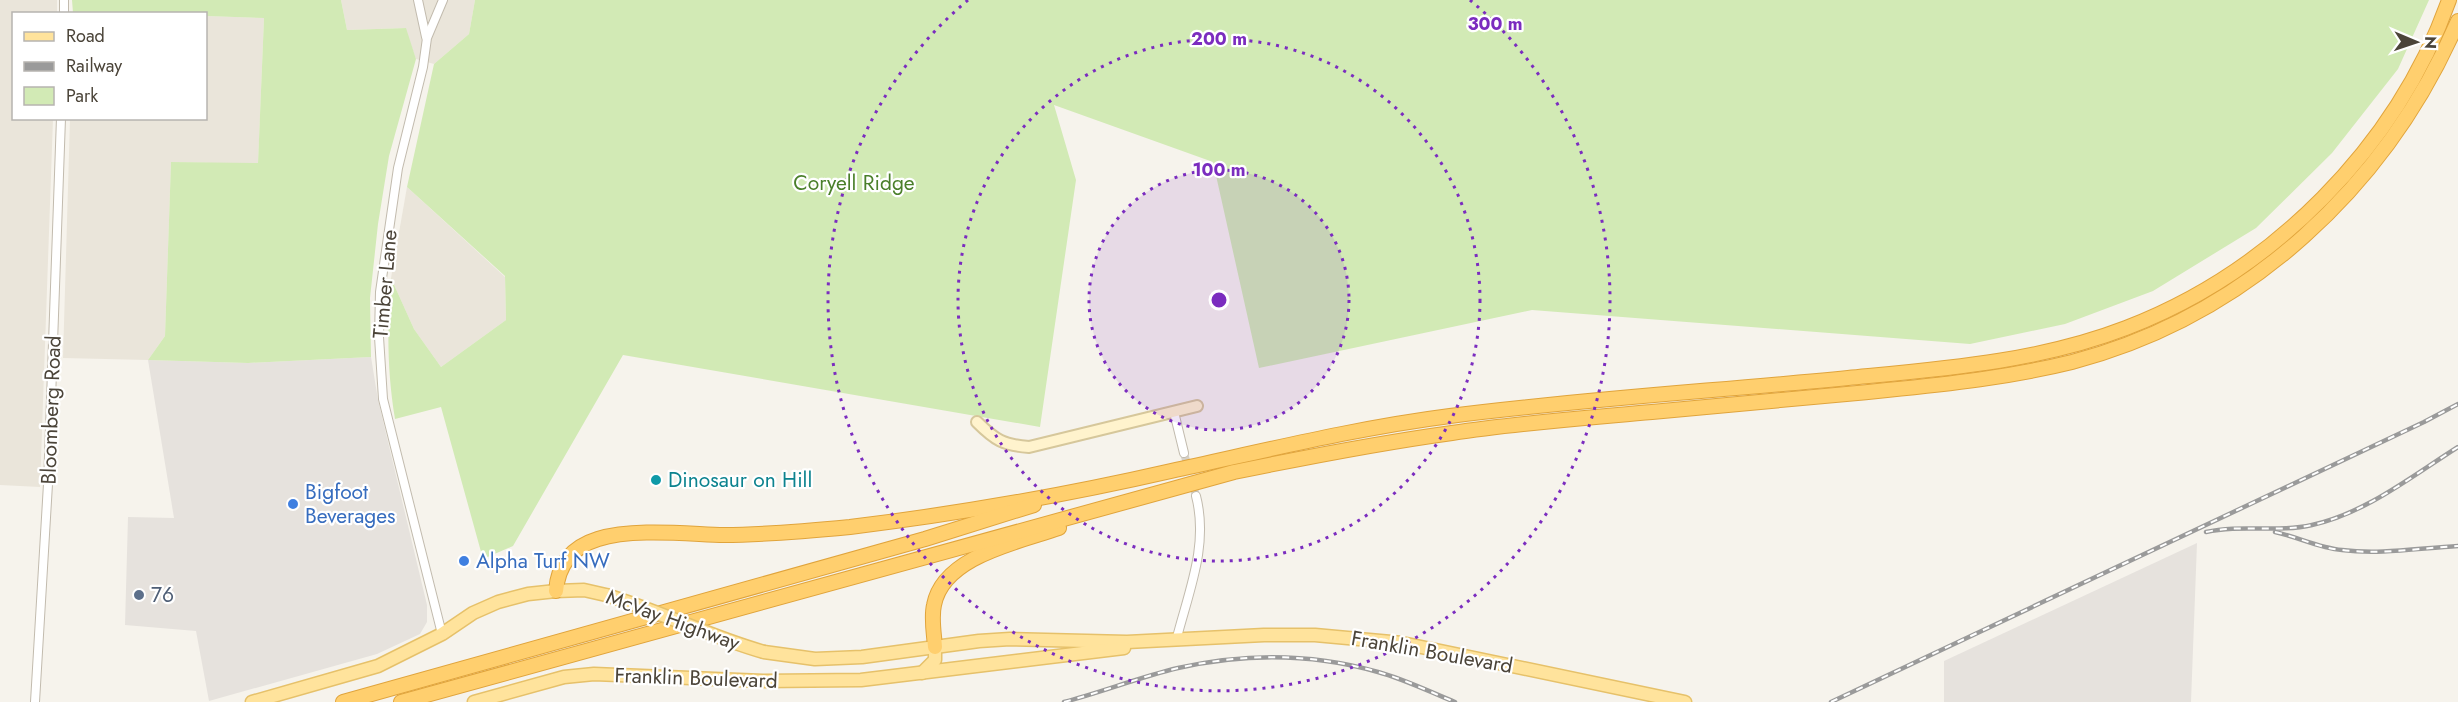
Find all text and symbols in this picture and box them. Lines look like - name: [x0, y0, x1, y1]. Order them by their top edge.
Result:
- text: 300 m: [1467, 11, 1523, 37]
- legend: [12, 12, 207, 120]
- north arrow: [2386, 12, 2446, 72]
- text: Road: [66, 23, 105, 49]
- text: 200 m: [1191, 26, 1247, 52]
- text: N: [2419, 36, 2442, 49]
- text: Railway: [66, 53, 122, 79]
- text: Park: [66, 83, 98, 109]
- text: 100 m: [1192, 157, 1246, 183]
- park label: Coryell Ridge: [793, 168, 915, 198]
- street label: Timber Lane: [365, 228, 405, 340]
- centre of rings: [1209, 290, 1229, 310]
- street label: Bloomberg Road: [33, 335, 69, 485]
- place label: Dinosaur on Hill: [668, 465, 812, 495]
- marker: Dinosaur on Hill: [649, 473, 663, 487]
- place label: Bigfoot Beverages: [305, 477, 396, 531]
- marker: Bigfoot Beverages: [286, 497, 300, 511]
- place label: Alpha Turf NW: [476, 546, 610, 576]
- marker: Alpha Turf NW: [457, 554, 471, 568]
- place label: 76: [151, 580, 174, 610]
- street label: McVay Highway: [602, 582, 745, 658]
- marker: 76: [132, 588, 146, 602]
- street label: Franklin Boulevard: [1349, 623, 1515, 681]
- street label: Franklin Boulevard: [614, 660, 778, 696]

